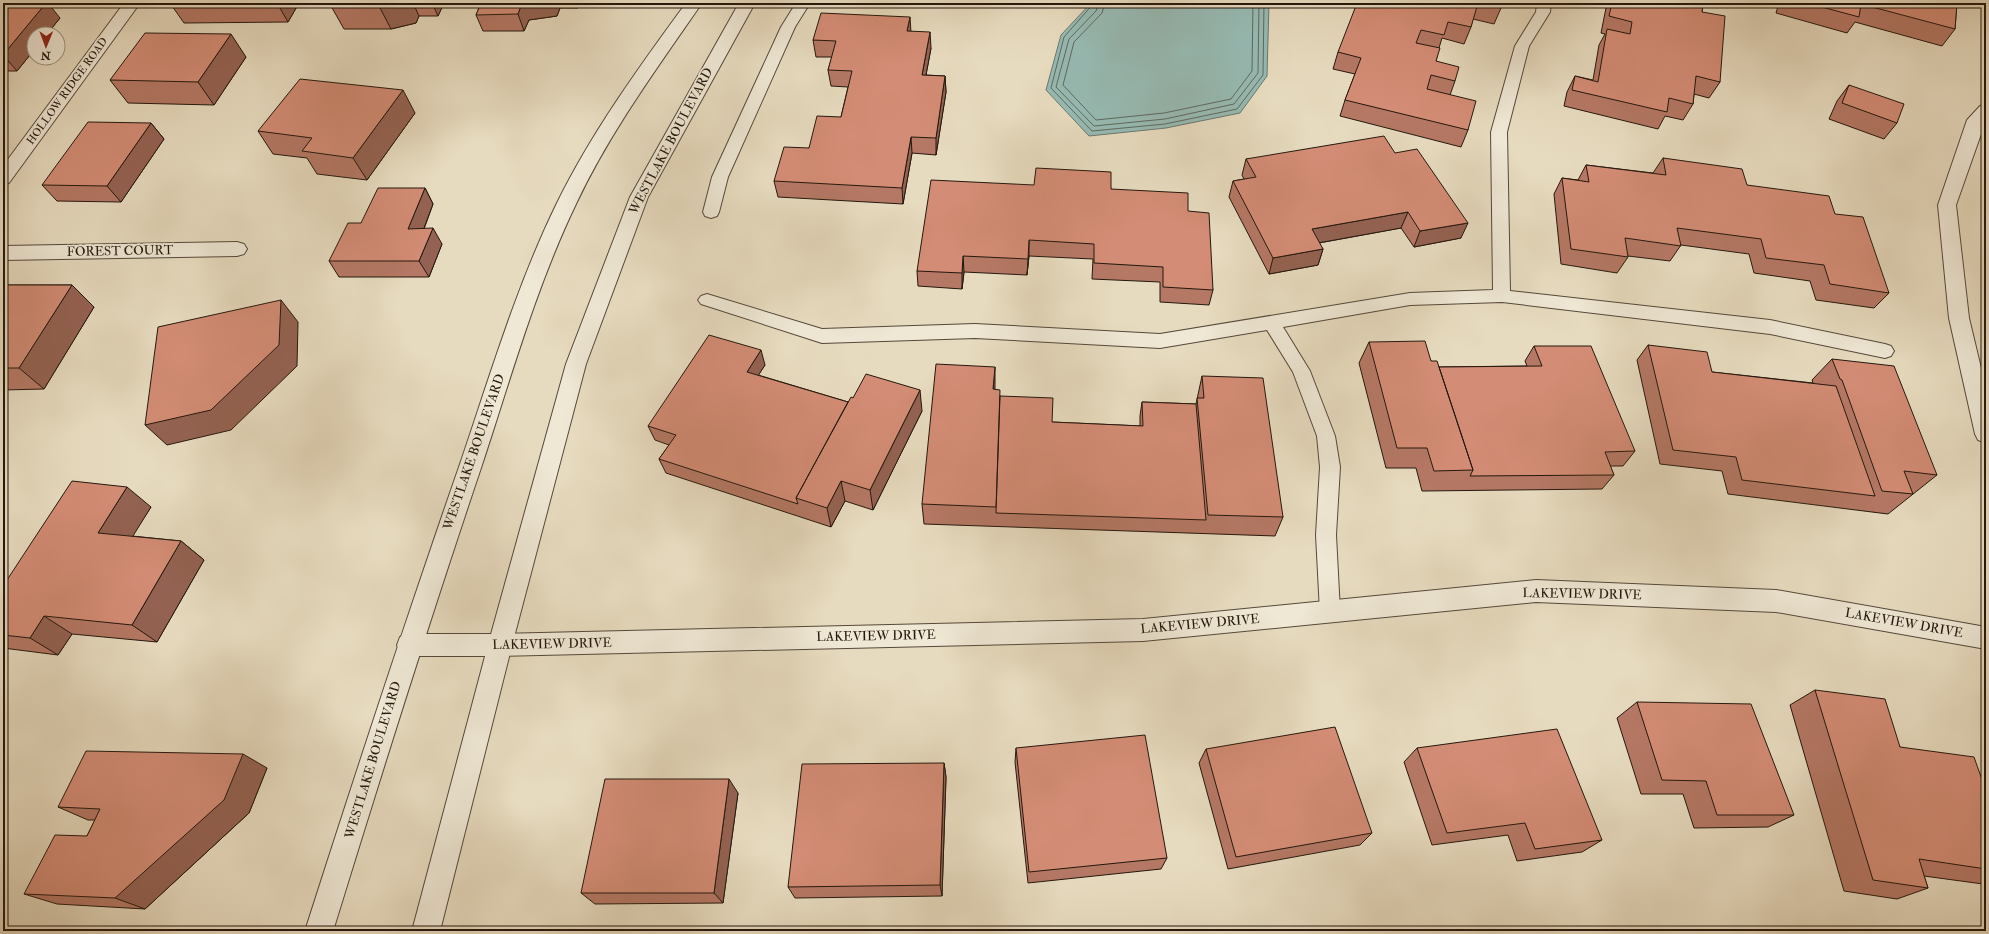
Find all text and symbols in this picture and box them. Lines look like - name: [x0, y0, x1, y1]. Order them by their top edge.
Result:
- north arrow: [26, 26, 66, 66]
- street label: HOLLOW RIDGE ROAD: [24, 35, 110, 147]
- text: N: [40, 49, 52, 62]
- street label: WESTLAKE BOULEVARD: [625, 65, 717, 218]
- street label: FOREST COURT: [67, 242, 174, 260]
- street label: WESTLAKE BOULEVARD: [439, 372, 508, 533]
- street label: LAKEVIEW DRIVE: [1522, 585, 1642, 603]
- street label: LAKEVIEW DRIVE: [1844, 605, 1964, 641]
- street label: LAKEVIEW DRIVE: [1140, 611, 1260, 637]
- street label: LAKEVIEW DRIVE: [816, 627, 936, 645]
- street label: LAKEVIEW DRIVE: [492, 635, 612, 653]
- street label: WESTLAKE BOULEVARD: [341, 679, 405, 842]

